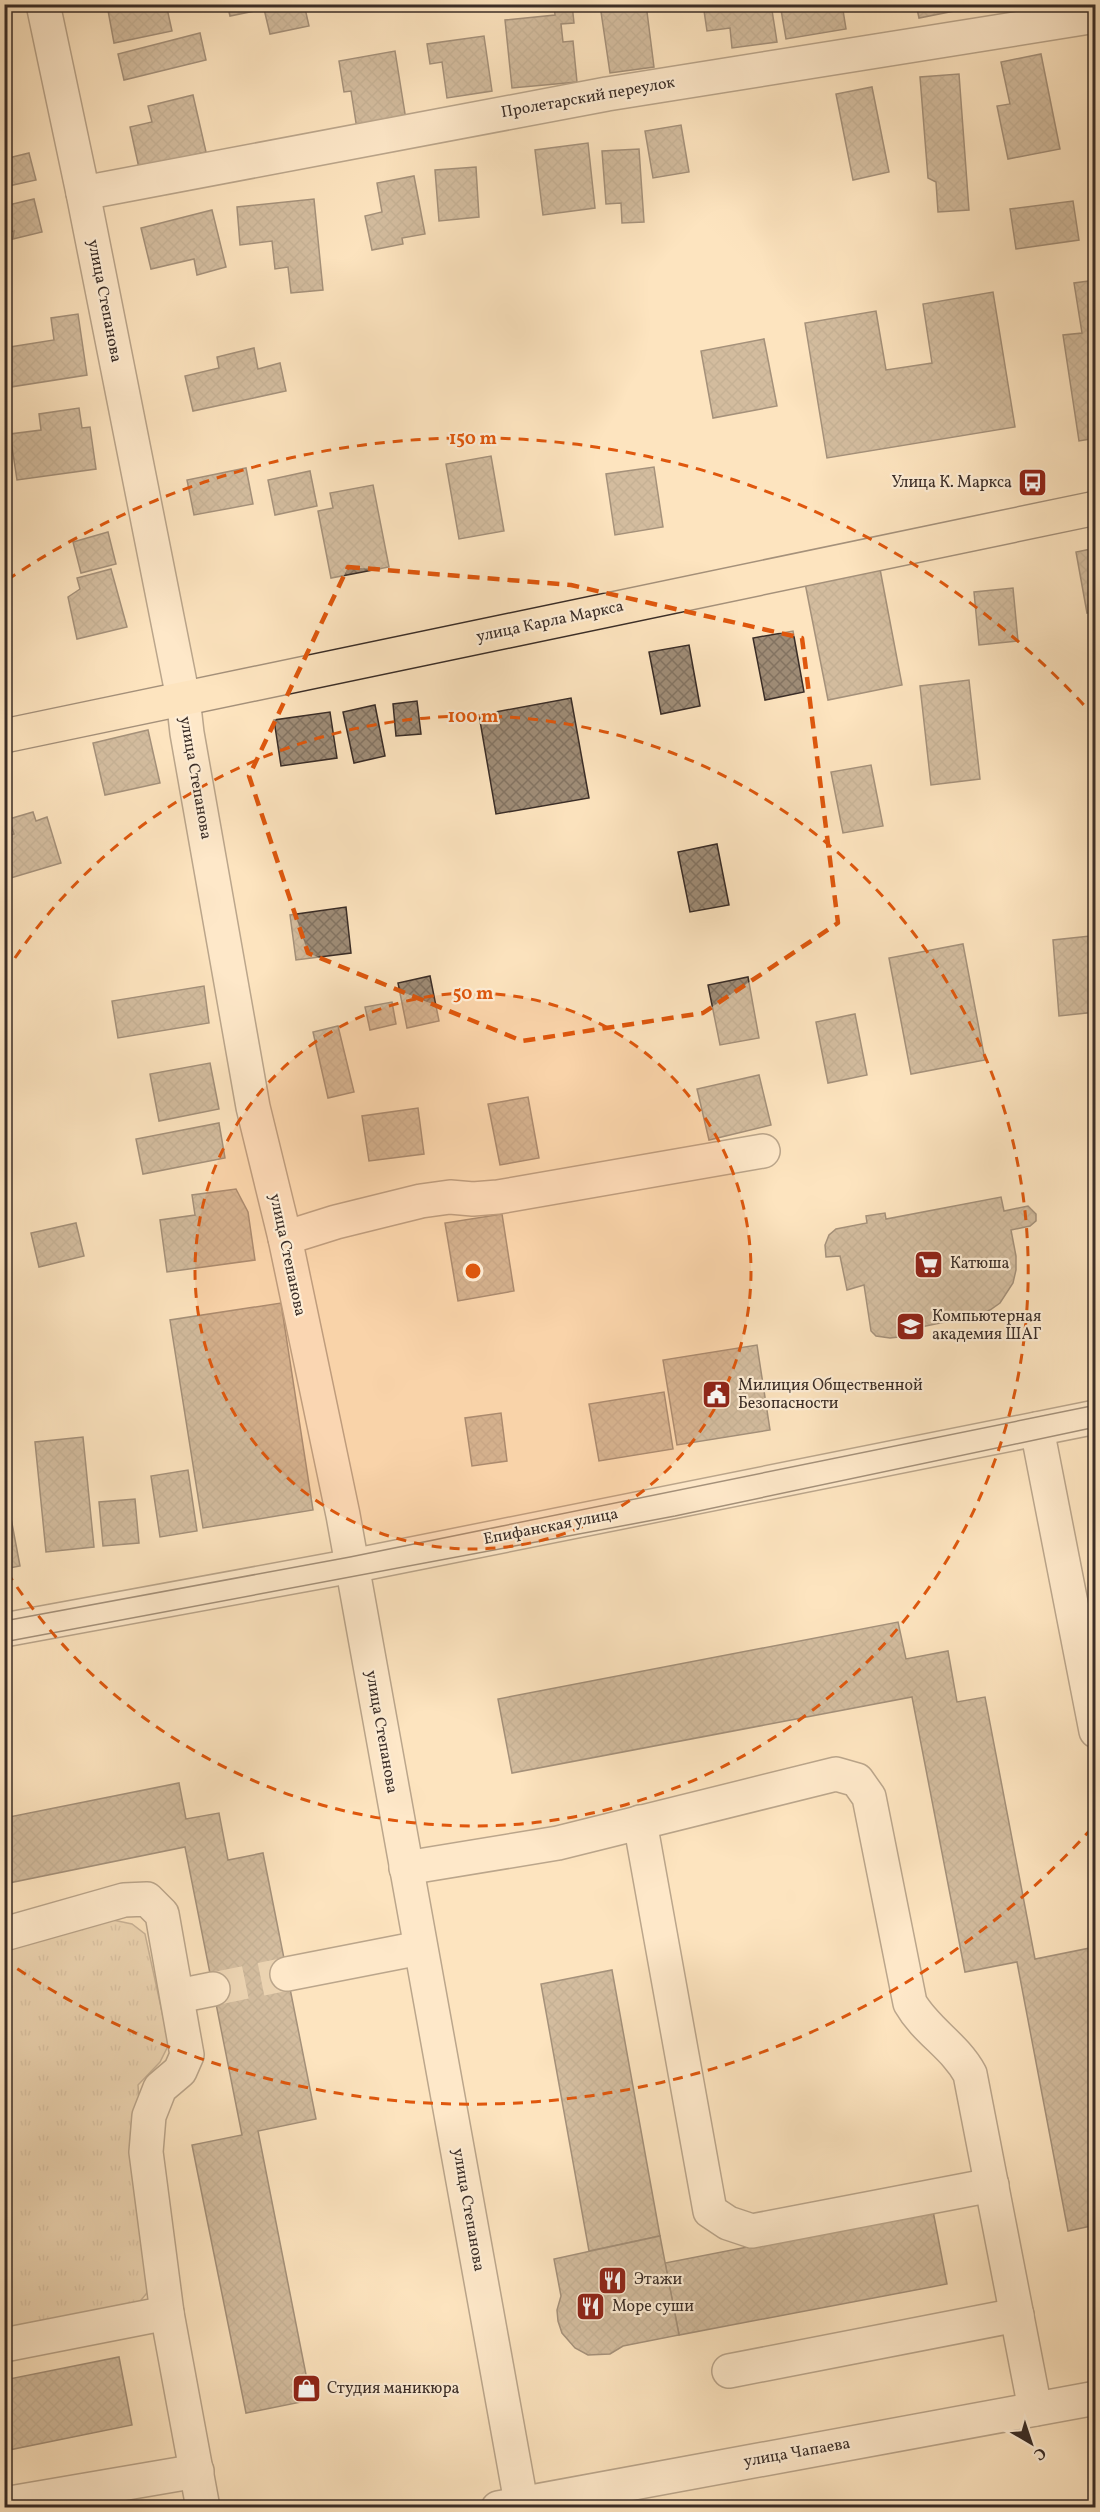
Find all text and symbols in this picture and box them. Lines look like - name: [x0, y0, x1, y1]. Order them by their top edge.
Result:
- street label: Пролетарский переулок: [499, 72, 677, 124]
- street label: улица Степанова: [81, 238, 127, 364]
- text: 150 m: [449, 427, 497, 452]
- bus stop icon: Улица К. Маркса: [1017, 467, 1049, 499]
- place label: Улица К. Маркса: [892, 472, 1012, 494]
- street label: улица Карла Маркса: [474, 596, 626, 648]
- text: 100 m: [448, 705, 498, 730]
- street label: улица Степанова: [173, 715, 217, 841]
- text: 50 m: [453, 982, 493, 1007]
- street label: улица Степанова: [263, 1192, 311, 1318]
- supermarket icon: Катюша: [913, 1248, 945, 1280]
- place label: Катюша: [950, 1253, 1010, 1275]
- centre of rings: [463, 1261, 483, 1281]
- place label: Компьютерная академия ШАГ: [932, 1306, 1042, 1346]
- school or university icon: Компьютерная академия ШАГ: [895, 1310, 927, 1342]
- place label: Милиция Общественной Безопасности: [738, 1375, 923, 1415]
- public building icon: Милиция Общественной Безопасности: [701, 1379, 733, 1411]
- street label: Епифанская улица: [482, 1503, 620, 1551]
- street label: улица Степанова: [359, 1669, 403, 1795]
- street label: улица Степанова: [446, 2147, 490, 2273]
- restaurant icon: Этажи: [597, 2264, 629, 2296]
- place label: Этажи: [634, 2269, 682, 2291]
- restaurant icon: Море суши: [575, 2291, 607, 2323]
- place label: Море суши: [612, 2296, 694, 2318]
- shop icon: Студия маникюра: [290, 2373, 322, 2405]
- place label: Студия маникюра: [327, 2378, 460, 2400]
- north arrow: [1001, 2413, 1061, 2473]
- street label: улица Чапаева: [742, 2433, 852, 2473]
- text: С: [1028, 2441, 1050, 2465]

